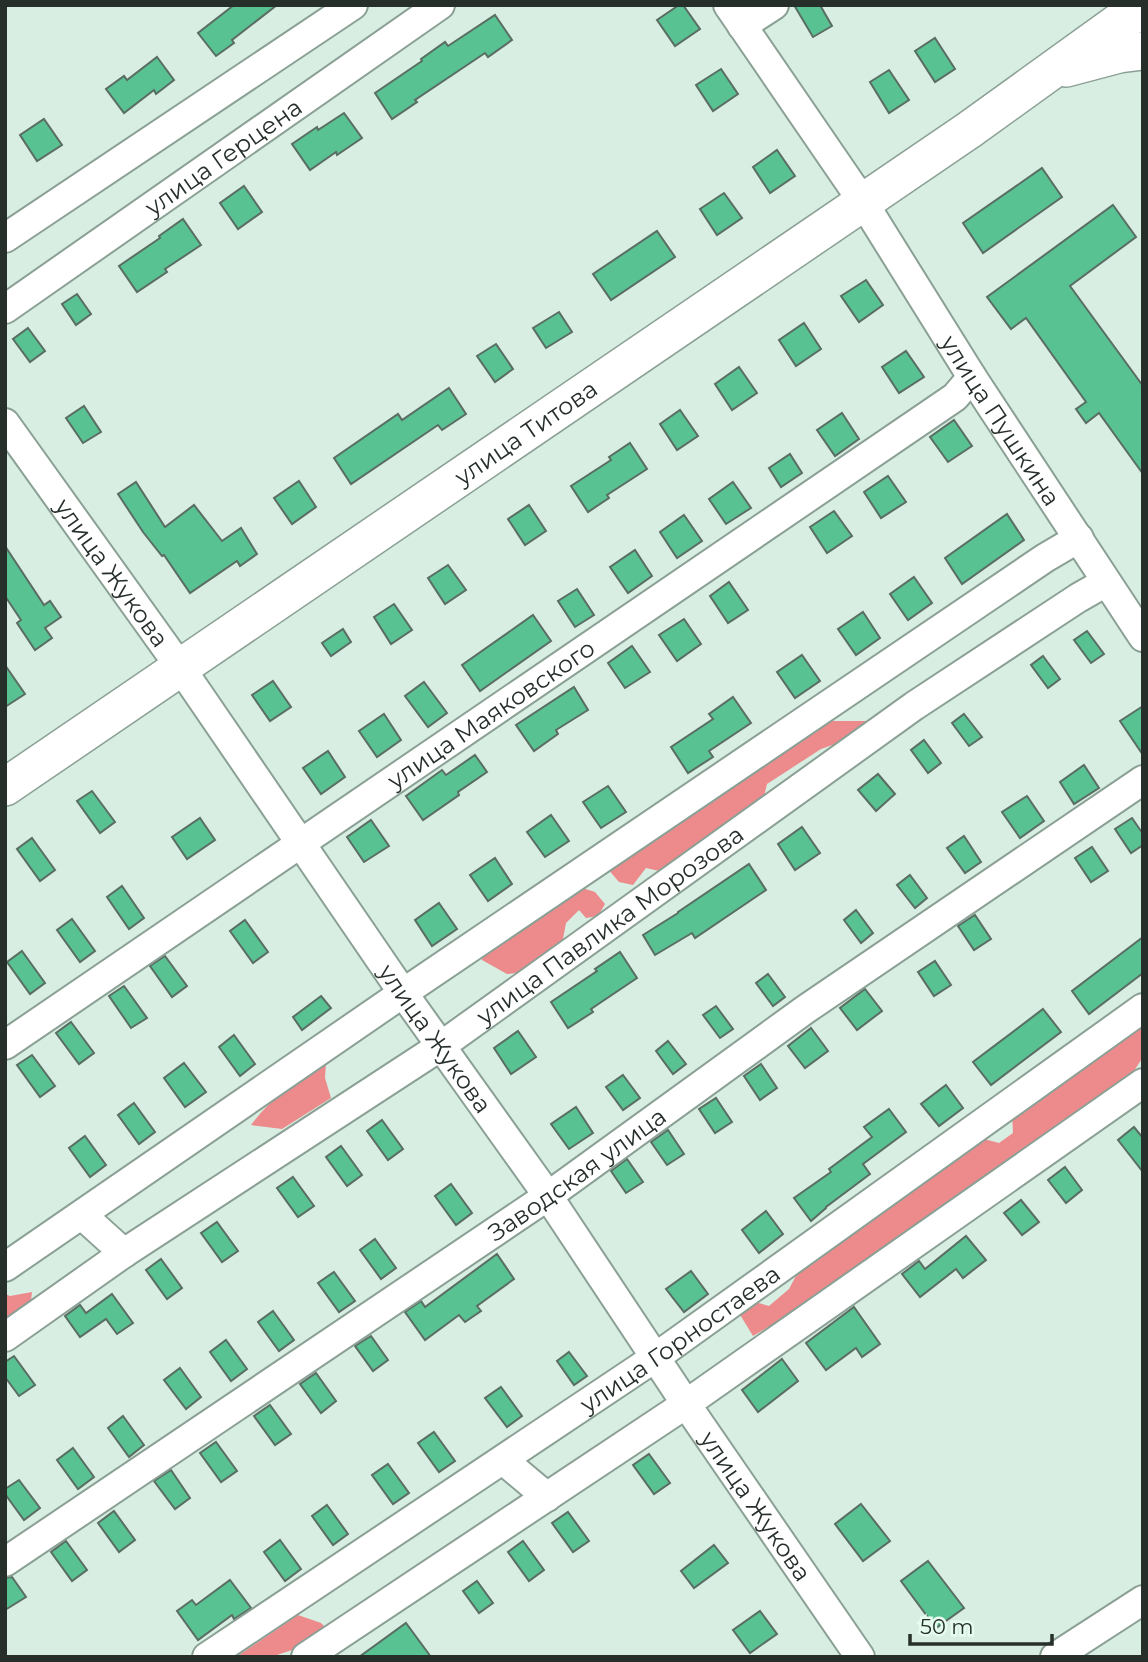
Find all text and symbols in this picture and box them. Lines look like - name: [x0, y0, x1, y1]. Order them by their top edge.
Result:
- street label: улица Герцена: [138, 92, 307, 222]
- street label: улица Пушкина: [934, 329, 1067, 511]
- street label: улица Титова: [448, 373, 602, 492]
- street label: улица Жукова: [49, 492, 175, 652]
- street label: улица Маяковского: [381, 633, 600, 795]
- street label: улица Павлика Морозова: [470, 819, 749, 1031]
- street label: улица Жукова: [372, 957, 498, 1118]
- street label: Заводская улица: [482, 1101, 671, 1247]
- street label: улица Горностаева: [573, 1259, 785, 1419]
- street label: улица Жукова: [694, 1424, 818, 1587]
- scale bar: [910, 1602, 1052, 1646]
- text: 50 m: [920, 1614, 974, 1639]

